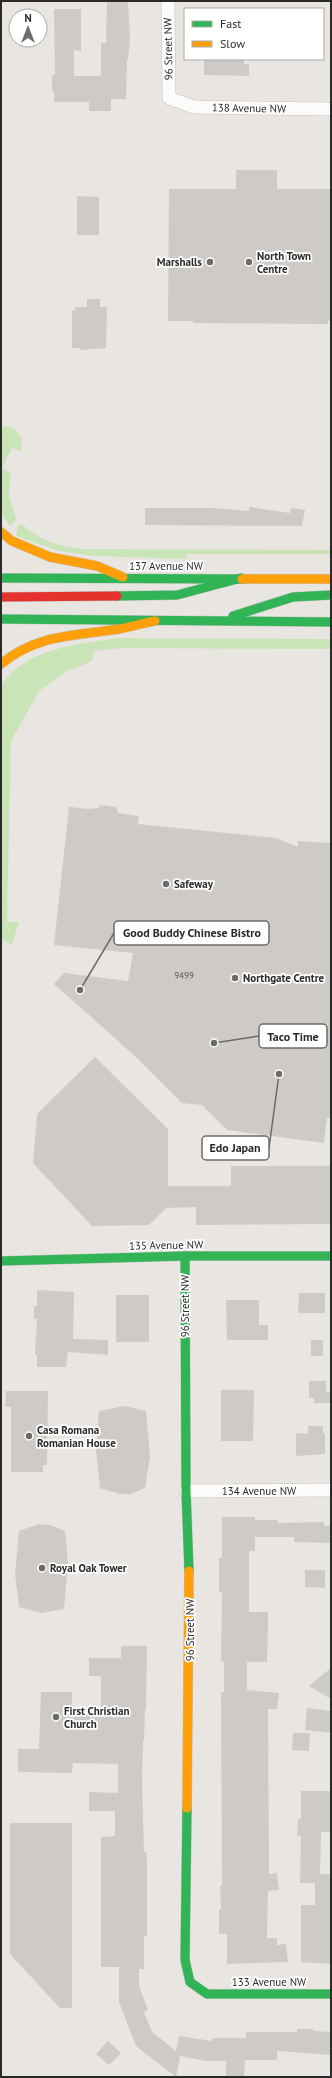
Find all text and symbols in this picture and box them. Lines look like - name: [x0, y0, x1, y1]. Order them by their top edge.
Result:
- north arrow: [8, 8, 48, 48]
- legend: [184, 8, 324, 60]
- text: N: [24, 11, 32, 25]
- text: Fast: [220, 16, 241, 31]
- street label: 96 Street NW: [160, 17, 176, 80]
- text: Slow: [220, 36, 245, 51]
- street label: 138 Avenue NW: [212, 100, 287, 116]
- place label: North Town Centre: [257, 249, 311, 276]
- place label: Marshalls: [157, 255, 202, 269]
- marker: Marshalls: [205, 257, 215, 267]
- marker: North Town Centre: [244, 257, 254, 267]
- street label: 137 Avenue NW: [129, 559, 204, 573]
- place label: Safeway: [174, 877, 214, 891]
- marker: Safeway: [161, 879, 171, 889]
- callout: Good Buddy Chinese Bistro: [114, 921, 269, 945]
- text: Good Buddy Chinese Bistro: [123, 925, 262, 940]
- house number: 9499: [174, 970, 194, 981]
- place label: Northgate Centre: [243, 971, 325, 985]
- marker: Northgate Centre: [230, 973, 240, 983]
- callout: Taco Time: [259, 1024, 327, 1048]
- text: Taco Time: [267, 1029, 319, 1044]
- callout: Edo Japan: [202, 1136, 269, 1160]
- text: Edo Japan: [209, 1140, 261, 1155]
- street label: 135 Avenue NW: [129, 1237, 204, 1253]
- street label: 96 Street NW: [178, 1274, 192, 1337]
- place label: Casa Romana Romanian House: [37, 1423, 116, 1450]
- marker: Casa Romana Romanian House: [24, 1431, 34, 1441]
- street label: 134 Avenue NW: [222, 1484, 297, 1498]
- place label: Royal Oak Tower: [50, 1561, 127, 1575]
- marker: Royal Oak Tower: [37, 1563, 47, 1573]
- street label: 96 Street NW: [183, 1598, 197, 1661]
- place label: First Christian Church: [64, 1704, 129, 1731]
- marker: First Christian Church: [51, 1712, 61, 1722]
- street label: 133 Avenue NW: [232, 1975, 307, 1989]

